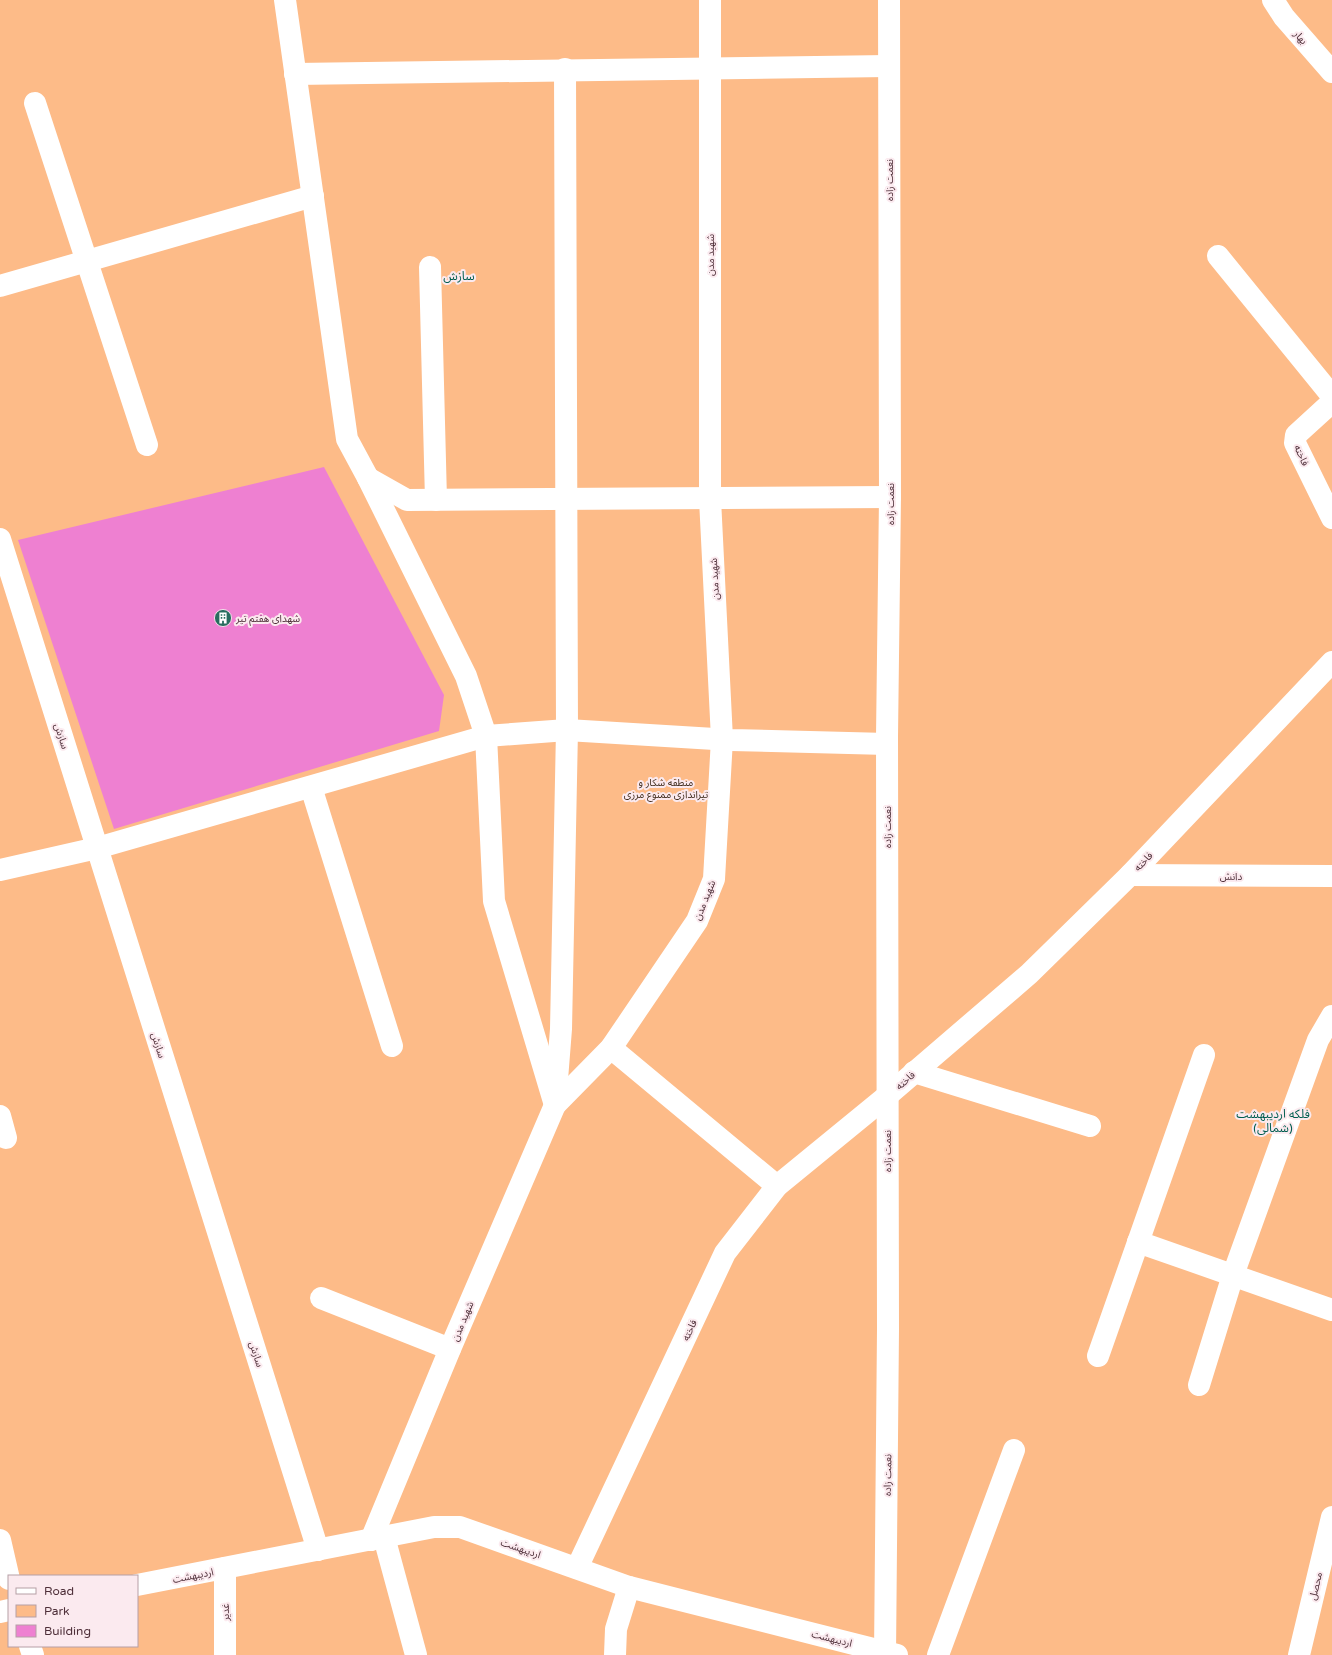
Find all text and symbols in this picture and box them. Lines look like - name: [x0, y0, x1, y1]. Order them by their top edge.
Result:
- street label: بهار: [1290, 28, 1310, 47]
- street label: نعمت زاده: [884, 159, 896, 201]
- street label: شهید مدن: [705, 234, 717, 276]
- district label: سازش: [443, 269, 475, 283]
- street label: فاخته: [1291, 443, 1311, 468]
- street label: نعمت زاده: [885, 483, 897, 525]
- street label: شهید مدن: [708, 558, 722, 600]
- building icon: شهدای هفتم تیر: [213, 608, 233, 628]
- place label: شهدای هفتم تیر: [235, 613, 300, 626]
- street label: سازش: [51, 722, 71, 751]
- park label: منطقه شکار و تیراندازی ممنوع مرزی: [624, 777, 708, 802]
- street label: نعمت زاده: [882, 806, 894, 848]
- street label: فاخته: [1132, 849, 1156, 874]
- street label: دانش: [1220, 871, 1242, 883]
- street label: شهید مدن: [692, 879, 718, 922]
- street label: سازش: [148, 1031, 168, 1060]
- street label: فاخته: [894, 1069, 918, 1093]
- district label: فلکه اردیبهشت (شمالی): [1236, 1107, 1310, 1135]
- street label: نعمت زاده: [882, 1130, 894, 1172]
- street label: شهید مدن: [449, 1300, 477, 1343]
- street label: فاخته: [680, 1318, 700, 1343]
- street label: سازش: [246, 1340, 266, 1369]
- street label: نعمت زاده: [882, 1454, 894, 1496]
- street label: اردیبهشت: [499, 1537, 542, 1561]
- street label: اردیبهشت: [172, 1566, 215, 1586]
- street label: محصل: [1307, 1571, 1325, 1601]
- legend: [8, 1575, 138, 1647]
- text: Road: [44, 1584, 74, 1598]
- street label: غدیر: [220, 1603, 232, 1622]
- text: Park: [44, 1604, 70, 1618]
- text: Building: [44, 1624, 91, 1638]
- street label: اردیبهشت: [810, 1628, 853, 1650]

